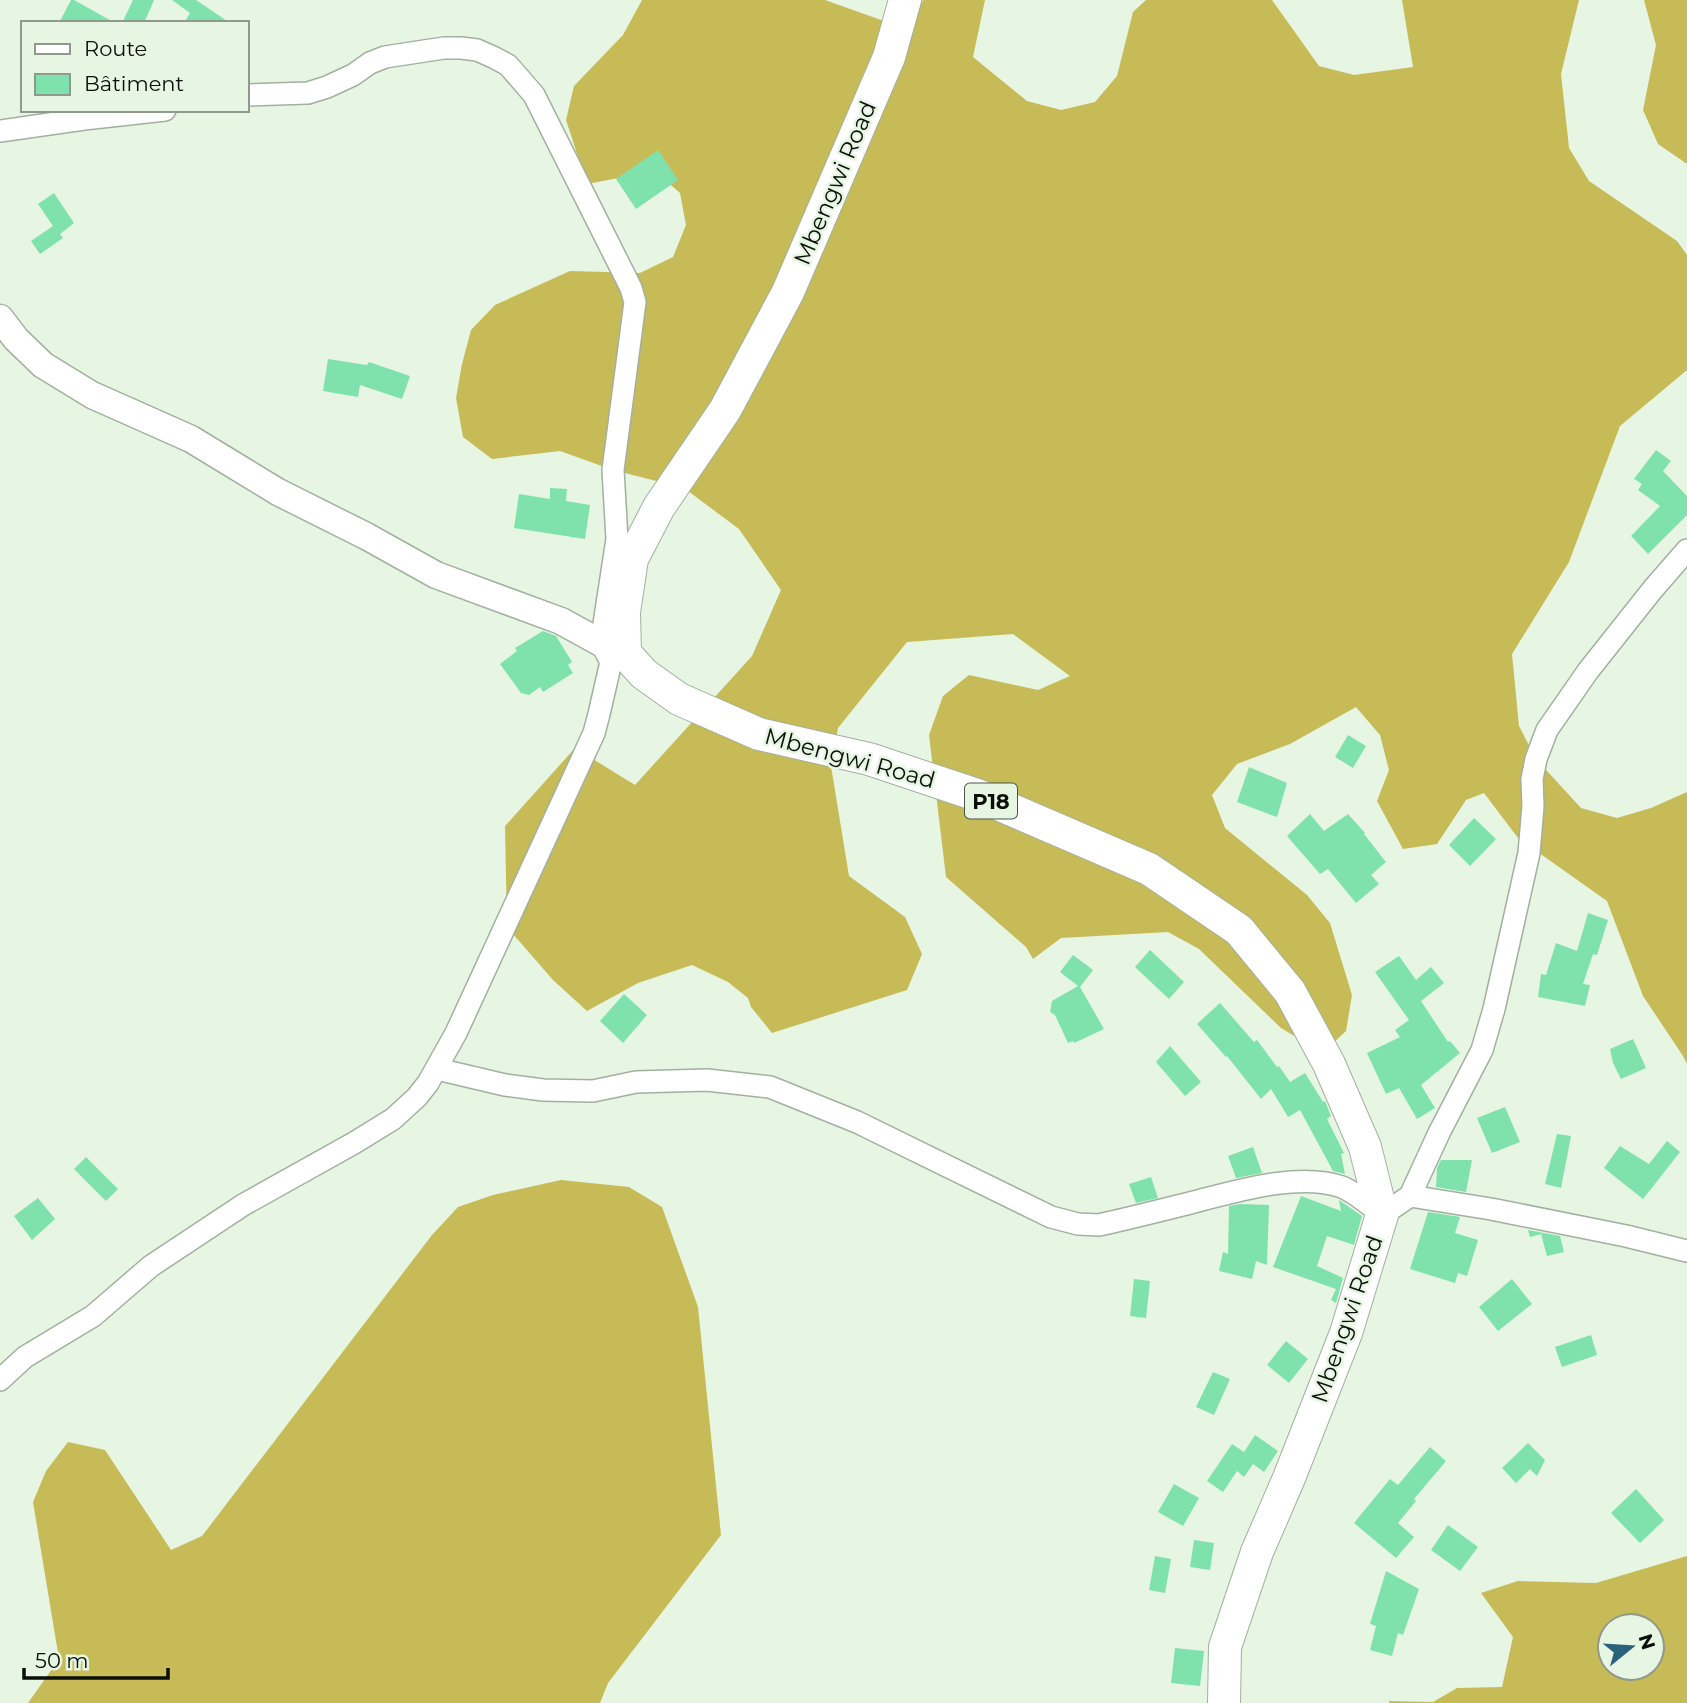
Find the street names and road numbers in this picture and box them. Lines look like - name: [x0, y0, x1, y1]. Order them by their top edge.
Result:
- street label: Mbengwi Road: [788, 97, 882, 269]
- street label: Mbengwi Road: [762, 722, 938, 794]
- road number: P18: [965, 784, 1017, 818]
- street label: Mbengwi Road: [1305, 1232, 1389, 1406]

